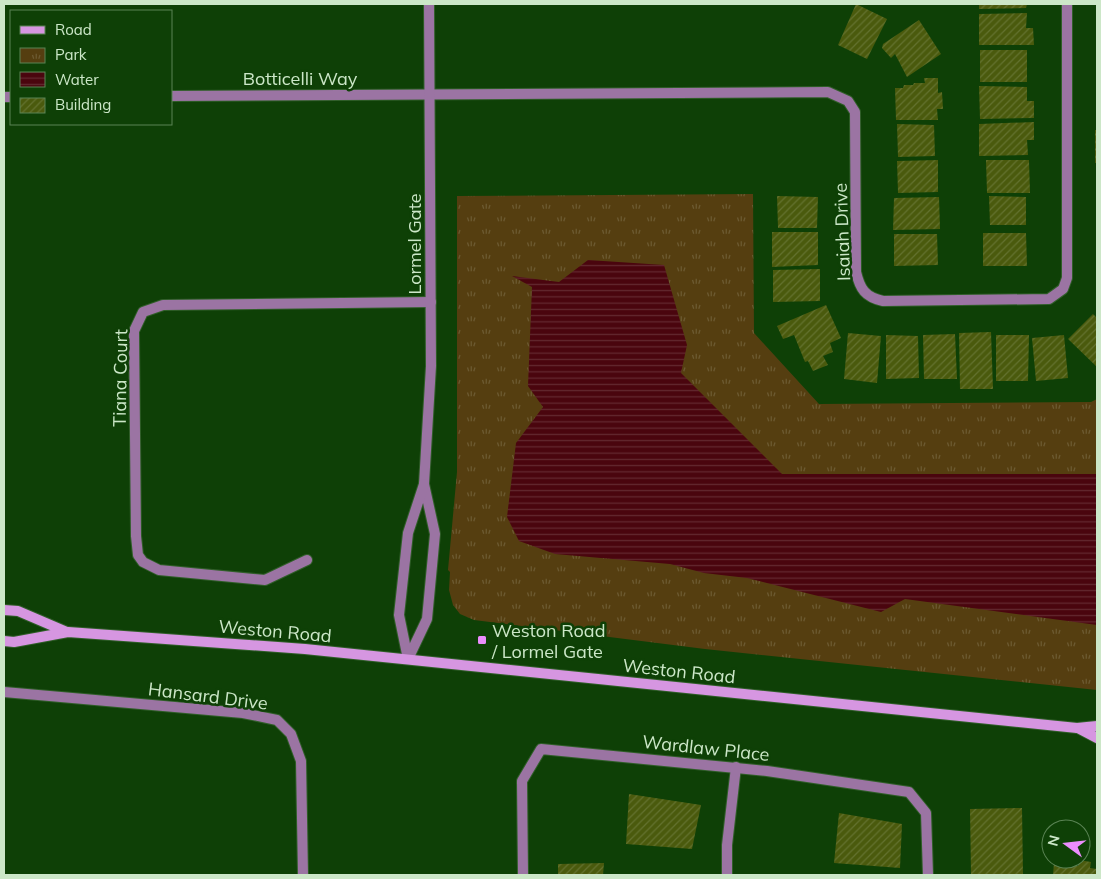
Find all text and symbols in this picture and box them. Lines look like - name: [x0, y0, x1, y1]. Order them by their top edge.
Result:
- legend: [10, 10, 172, 125]
- text: Road: [55, 20, 92, 39]
- text: Park: [55, 45, 87, 64]
- street label: Botticelli Way: [243, 67, 358, 90]
- text: Water: [55, 70, 99, 89]
- text: Building: [55, 95, 111, 114]
- street label: Isaiah Drive: [829, 183, 855, 281]
- street label: Lormel Gate: [403, 193, 426, 295]
- street label: Tiana Court: [108, 329, 132, 427]
- street label: Weston Road: [217, 615, 333, 647]
- place label: Weston Road / Lormel Gate: [491, 619, 605, 663]
- marker: Weston Road / Lormel Gate: [476, 634, 488, 646]
- street label: Weston Road: [621, 654, 737, 688]
- street label: Hansard Drive: [147, 677, 269, 715]
- street label: Wardlaw Place: [641, 730, 771, 766]
- north arrow: [1041, 819, 1091, 869]
- text: N: [1043, 833, 1064, 848]

